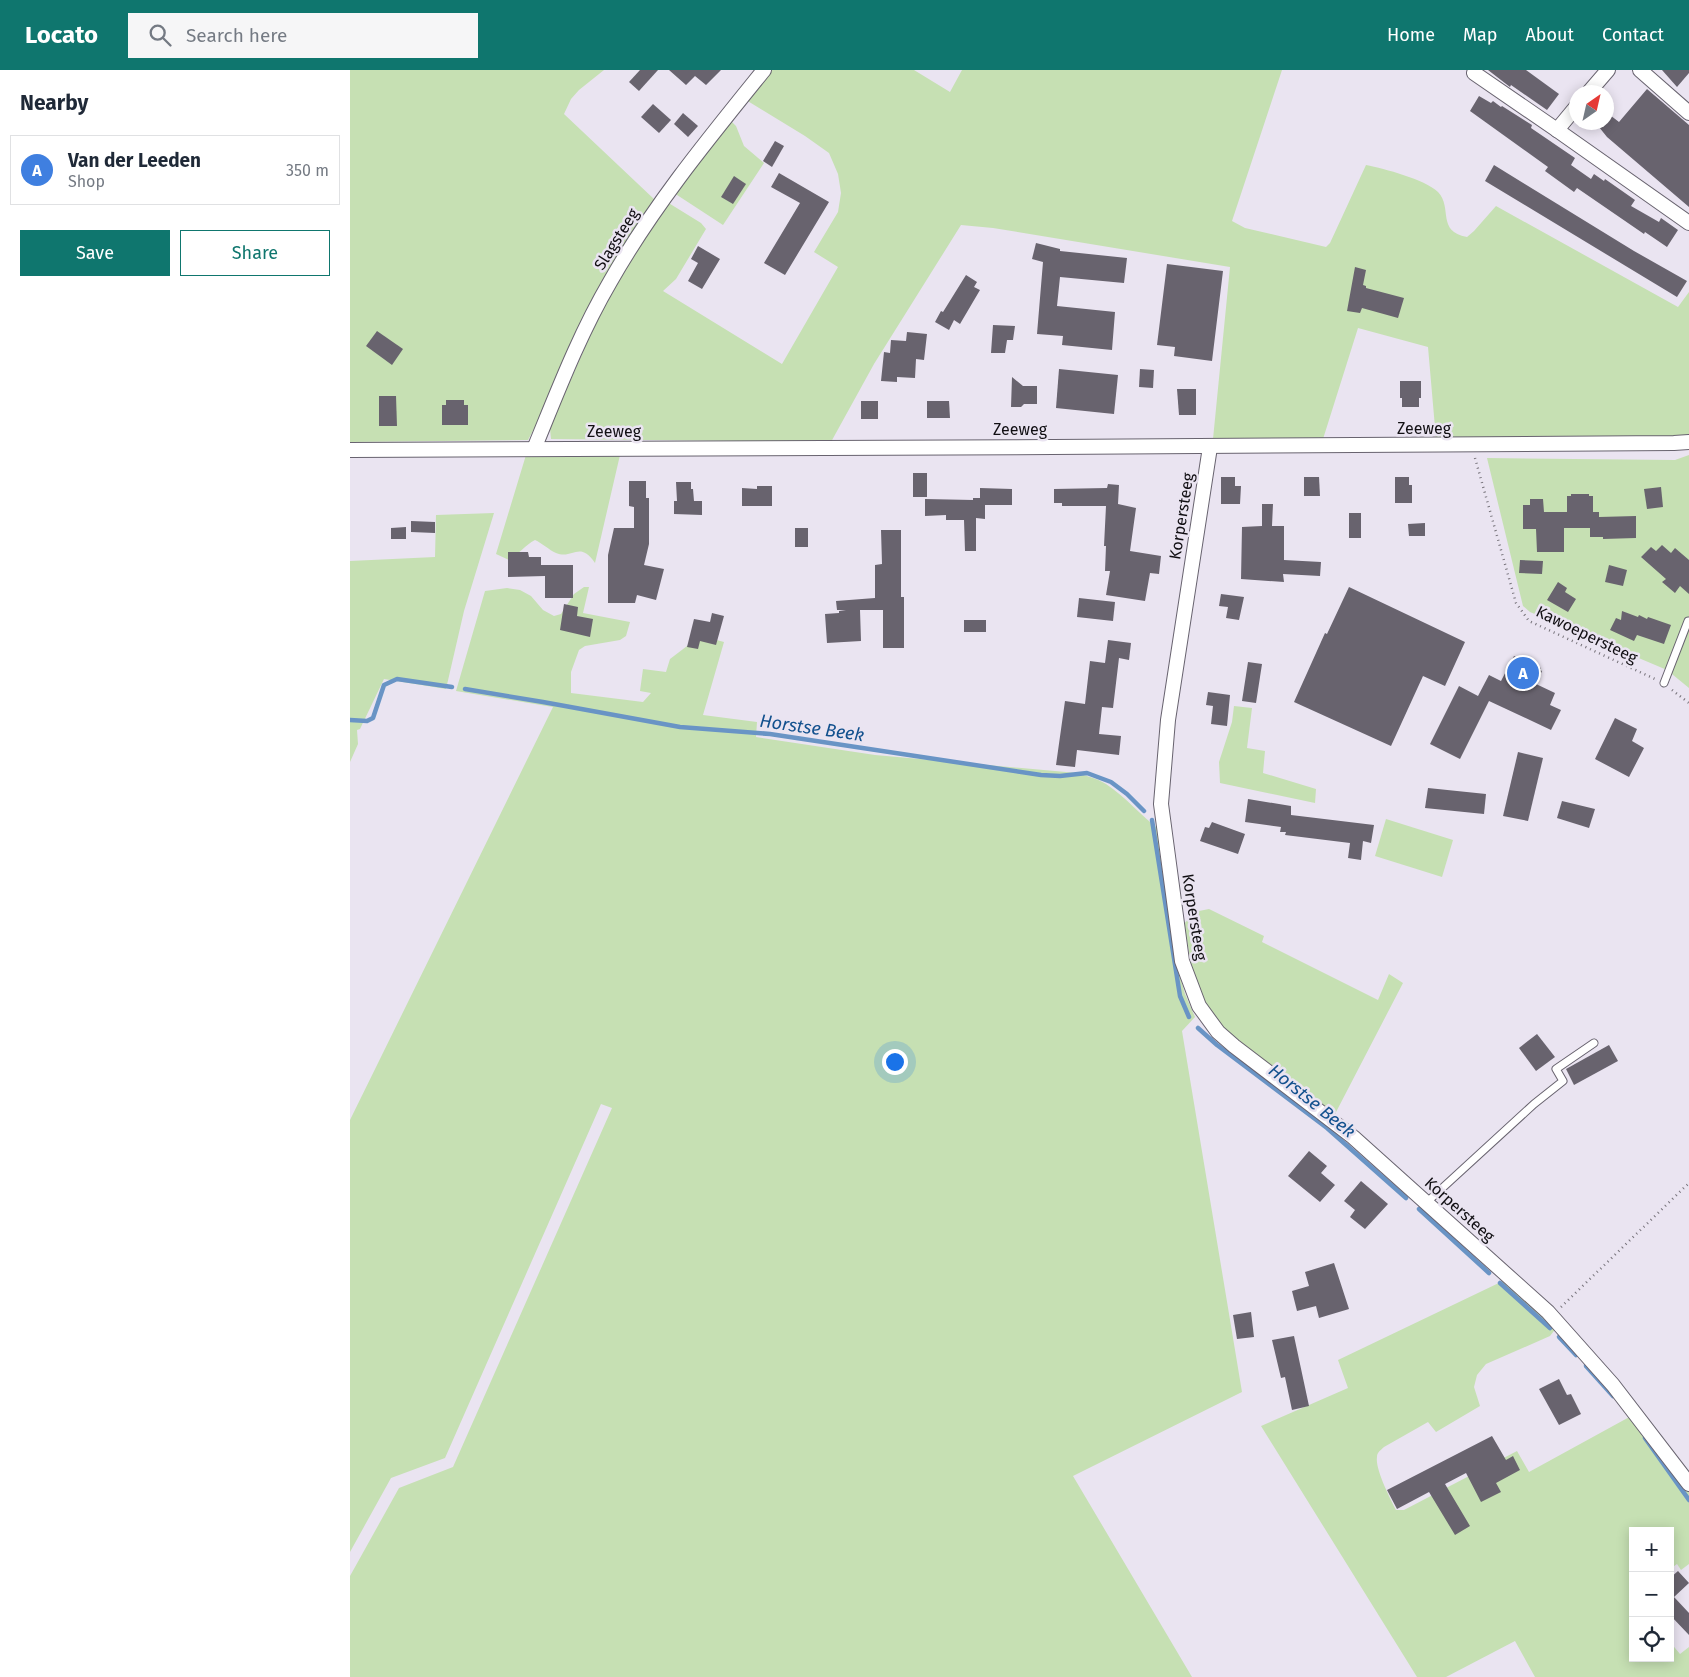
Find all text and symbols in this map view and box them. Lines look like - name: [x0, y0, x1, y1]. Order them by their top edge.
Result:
- search box: [128, 13, 478, 58]
- text: Locato: [25, 21, 98, 49]
- icon: search: [146, 21, 174, 49]
- text: Search here: [186, 24, 287, 47]
- text: Home: [1387, 24, 1435, 46]
- text: Map: [1463, 24, 1497, 46]
- text: About: [1525, 24, 1574, 46]
- text: Contact: [1602, 24, 1664, 46]
- north arrow: [1569, 85, 1614, 130]
- text: Nearby: [20, 90, 88, 116]
- text: Van der Leeden: [68, 149, 201, 172]
- text: A: [32, 161, 42, 180]
- text: 350 m: [286, 161, 329, 180]
- text: Shop: [68, 172, 105, 191]
- street label: Slagsteeg: [590, 204, 643, 273]
- button: Save: [20, 230, 170, 276]
- button: Share: [180, 230, 330, 276]
- street label: Zeeweg: [1397, 419, 1452, 438]
- street label: Zeeweg: [993, 420, 1048, 439]
- street label: Zeeweg: [587, 422, 642, 441]
- street label: Korpersteeg: [1165, 471, 1198, 561]
- street label: Kawoepersteeg: [1533, 602, 1641, 667]
- pin: A: [1507, 654, 1539, 692]
- water label: Horstse Beek: [758, 710, 866, 746]
- street label: Korpersteeg: [1178, 872, 1211, 963]
- your location: [882, 1049, 908, 1075]
- water label: Horstse Beek: [1264, 1059, 1360, 1143]
- street label: Korpersteeg: [1421, 1173, 1499, 1246]
- map controls: [1629, 1527, 1674, 1662]
- button: +: [1629, 1527, 1674, 1572]
- button: −: [1629, 1572, 1674, 1617]
- button: locate: [1629, 1617, 1674, 1662]

